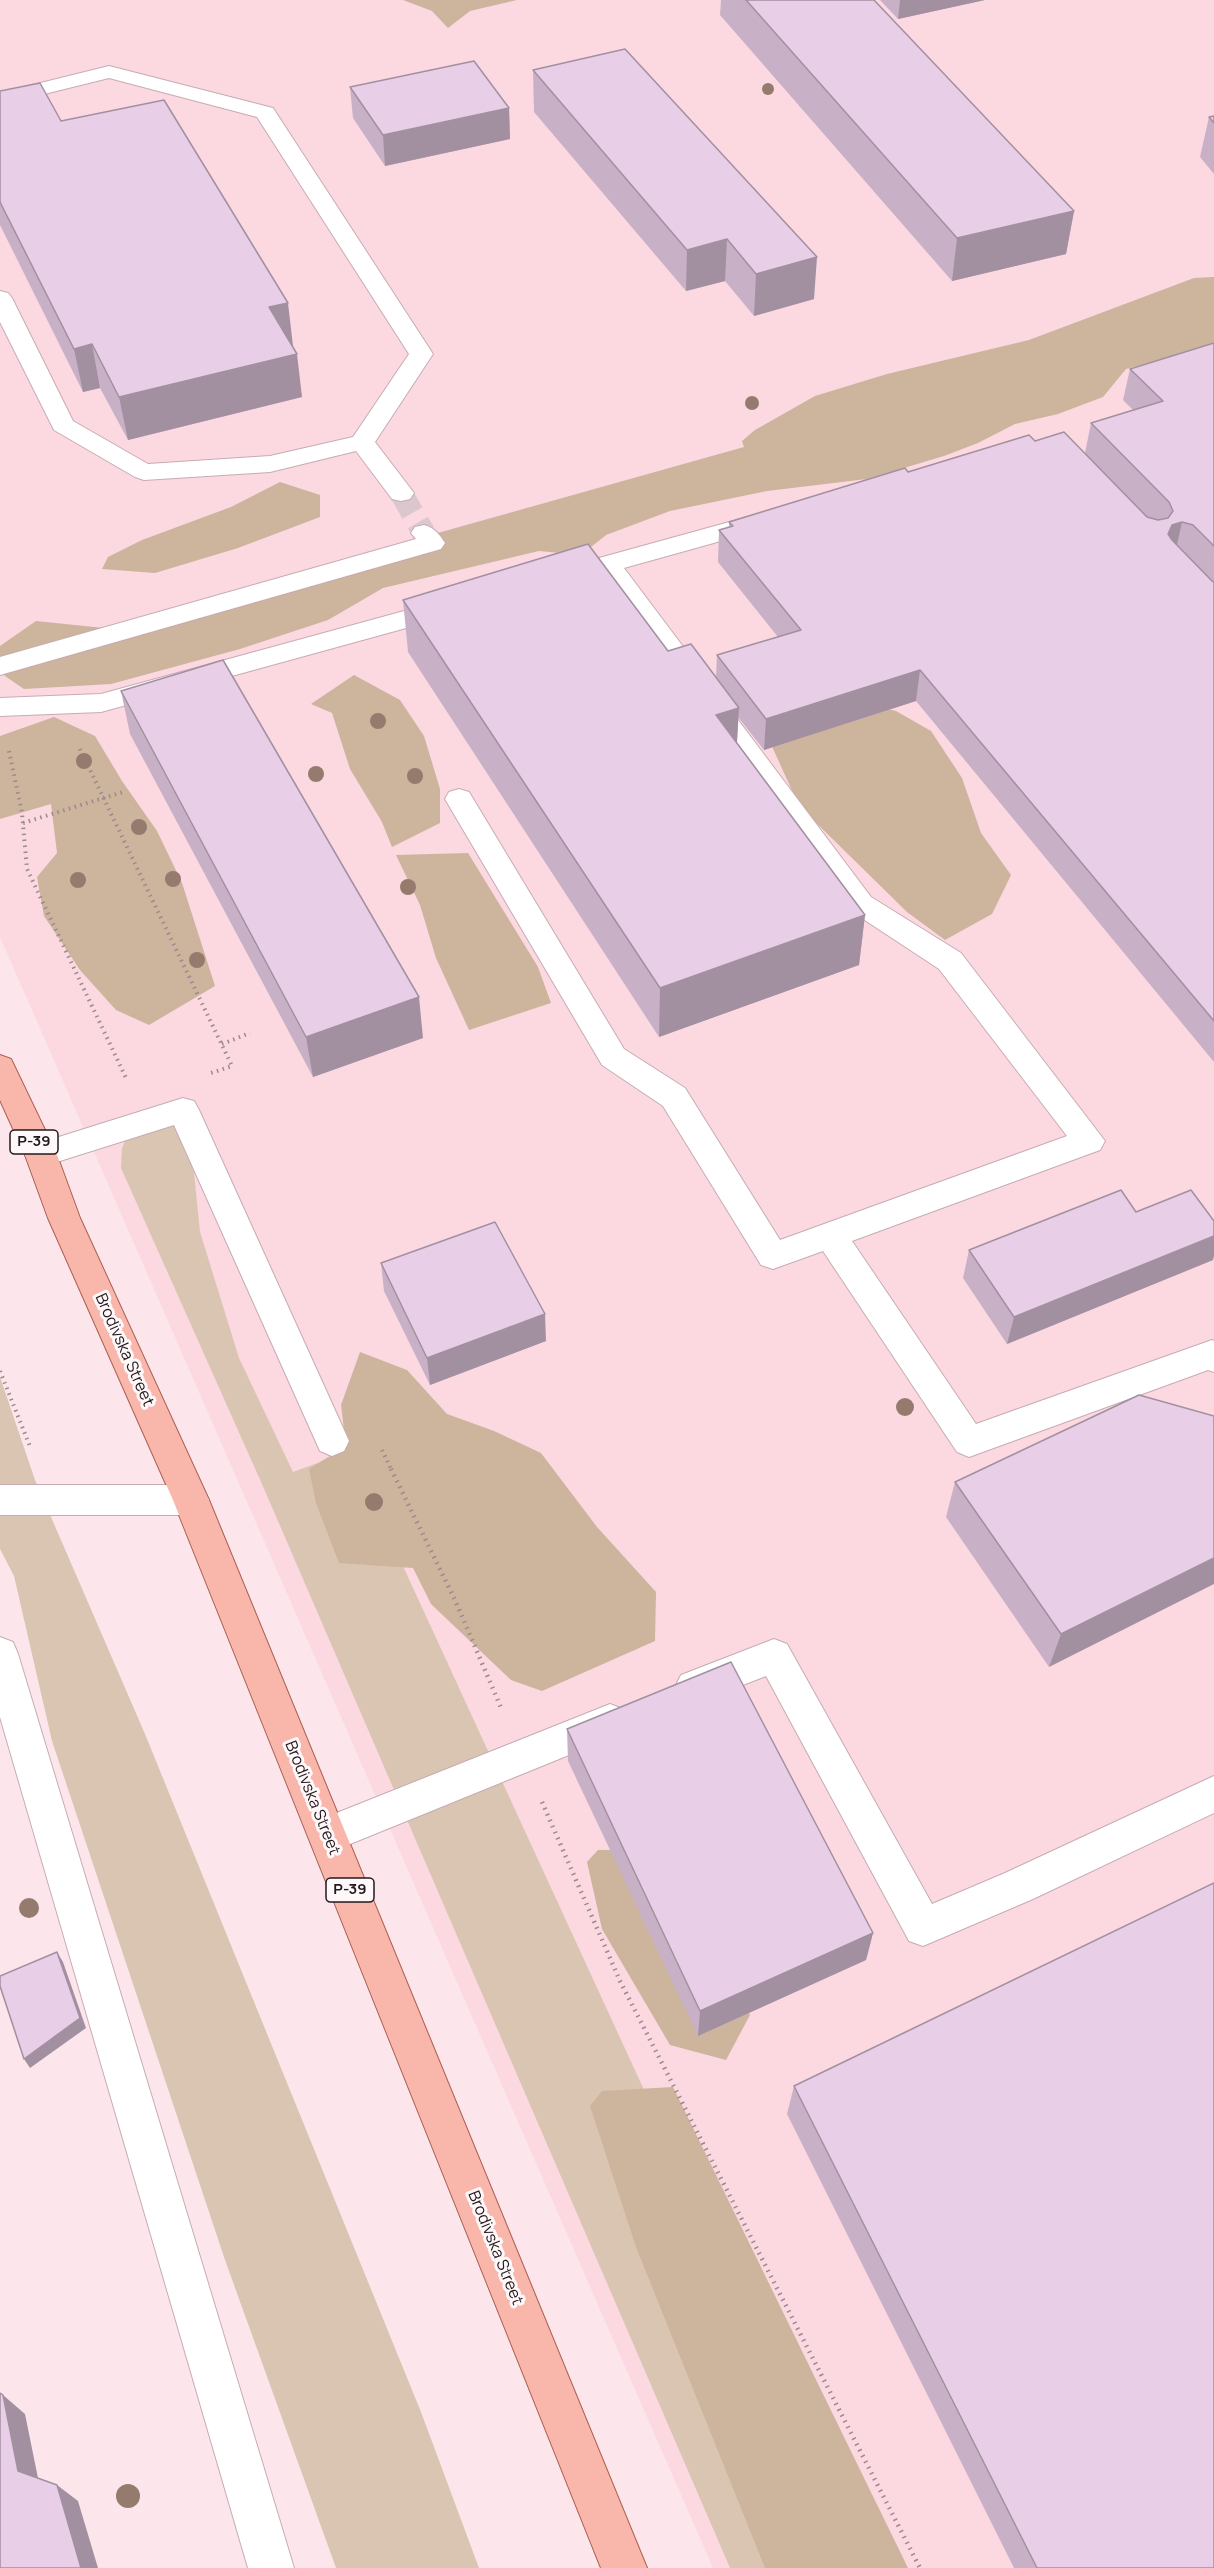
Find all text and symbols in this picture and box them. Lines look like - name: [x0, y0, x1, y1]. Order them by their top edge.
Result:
- road number: Р-39: [10, 1130, 58, 1154]
- street label: Brodivska Street: [91, 1291, 157, 1409]
- street label: Brodivska Street: [280, 1738, 344, 1858]
- road number: Р-39: [326, 1878, 374, 1902]
- street label: Brodivska Street: [463, 2188, 527, 2308]

